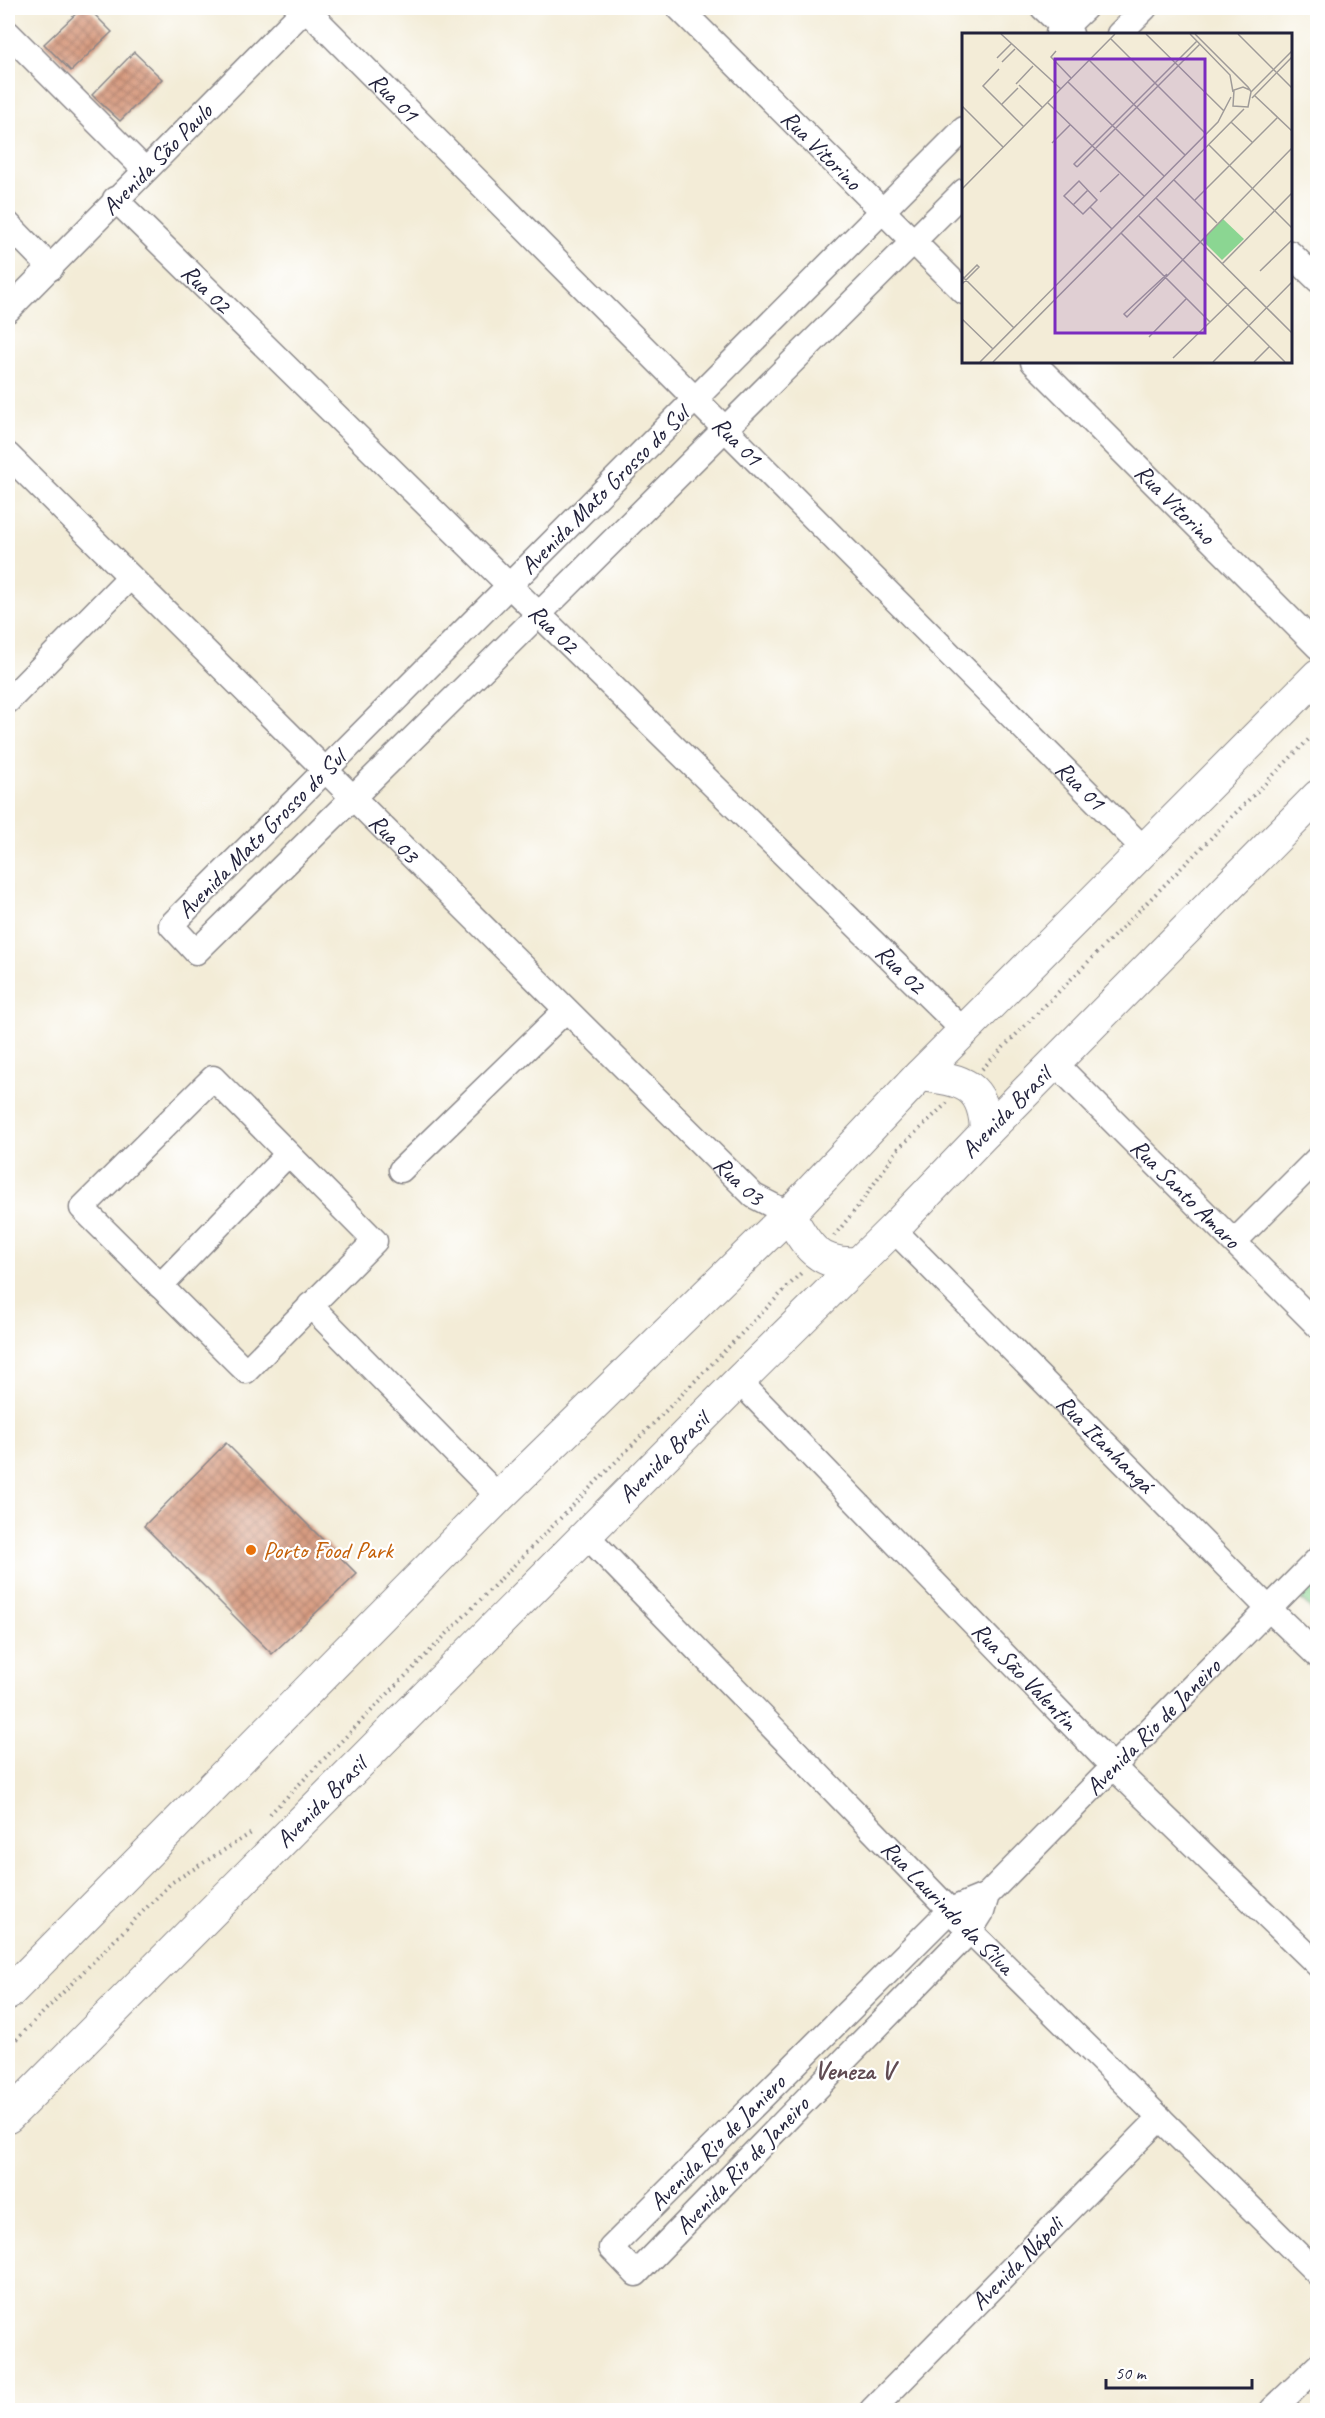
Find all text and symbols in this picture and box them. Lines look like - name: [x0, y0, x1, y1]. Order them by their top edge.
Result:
- inset map: [962, 33, 1292, 363]
- street label: Rua 01: [363, 66, 426, 129]
- street label: Avenida São Paulo: [95, 96, 220, 221]
- street label: Rua Vitorino: [775, 103, 869, 197]
- street label: Rua 02: [175, 258, 239, 321]
- street label: Avenida Mato Grosso do Sul: [513, 397, 697, 581]
- street label: Rua 01: [706, 410, 769, 473]
- street label: Rua Vitorino: [1129, 458, 1223, 552]
- street label: Rua 02: [522, 598, 586, 661]
- street label: Avenida Mato Grosso do Sul: [170, 741, 354, 925]
- street label: Rua 01: [1049, 754, 1112, 817]
- street label: Rua 03: [363, 807, 427, 871]
- street label: Rua 02: [869, 938, 933, 1002]
- street label: Avenida Brasil: [954, 1057, 1060, 1164]
- street label: Rua Santo Amaro: [1124, 1132, 1248, 1256]
- street label: Rua 03: [708, 1150, 770, 1214]
- street label: Rua Itanhangá: [1050, 1388, 1162, 1501]
- street label: Avenida Brasil: [612, 1403, 718, 1509]
- place label: Porto Food Park: [263, 1535, 395, 1565]
- marker: Porto Food Park: [244, 1543, 258, 1557]
- street label: Rua São Valentin: [966, 1616, 1085, 1737]
- street label: Avenida Rio de Janeiro: [1079, 1651, 1228, 1802]
- street label: Avenida Brasil: [269, 1747, 375, 1854]
- street label: Rua Laurindo da Silva: [875, 1834, 1022, 1982]
- district label: Veneza V: [814, 2054, 899, 2087]
- street label: Avenida Rio de Janiero: [643, 2067, 793, 2217]
- street label: Avenida Rio de Janeiro: [669, 2089, 817, 2240]
- street label: Avenida Nápoli: [964, 2209, 1071, 2316]
- scale bar: [1106, 2352, 1252, 2390]
- text: 50 m: [1115, 2362, 1148, 2384]

